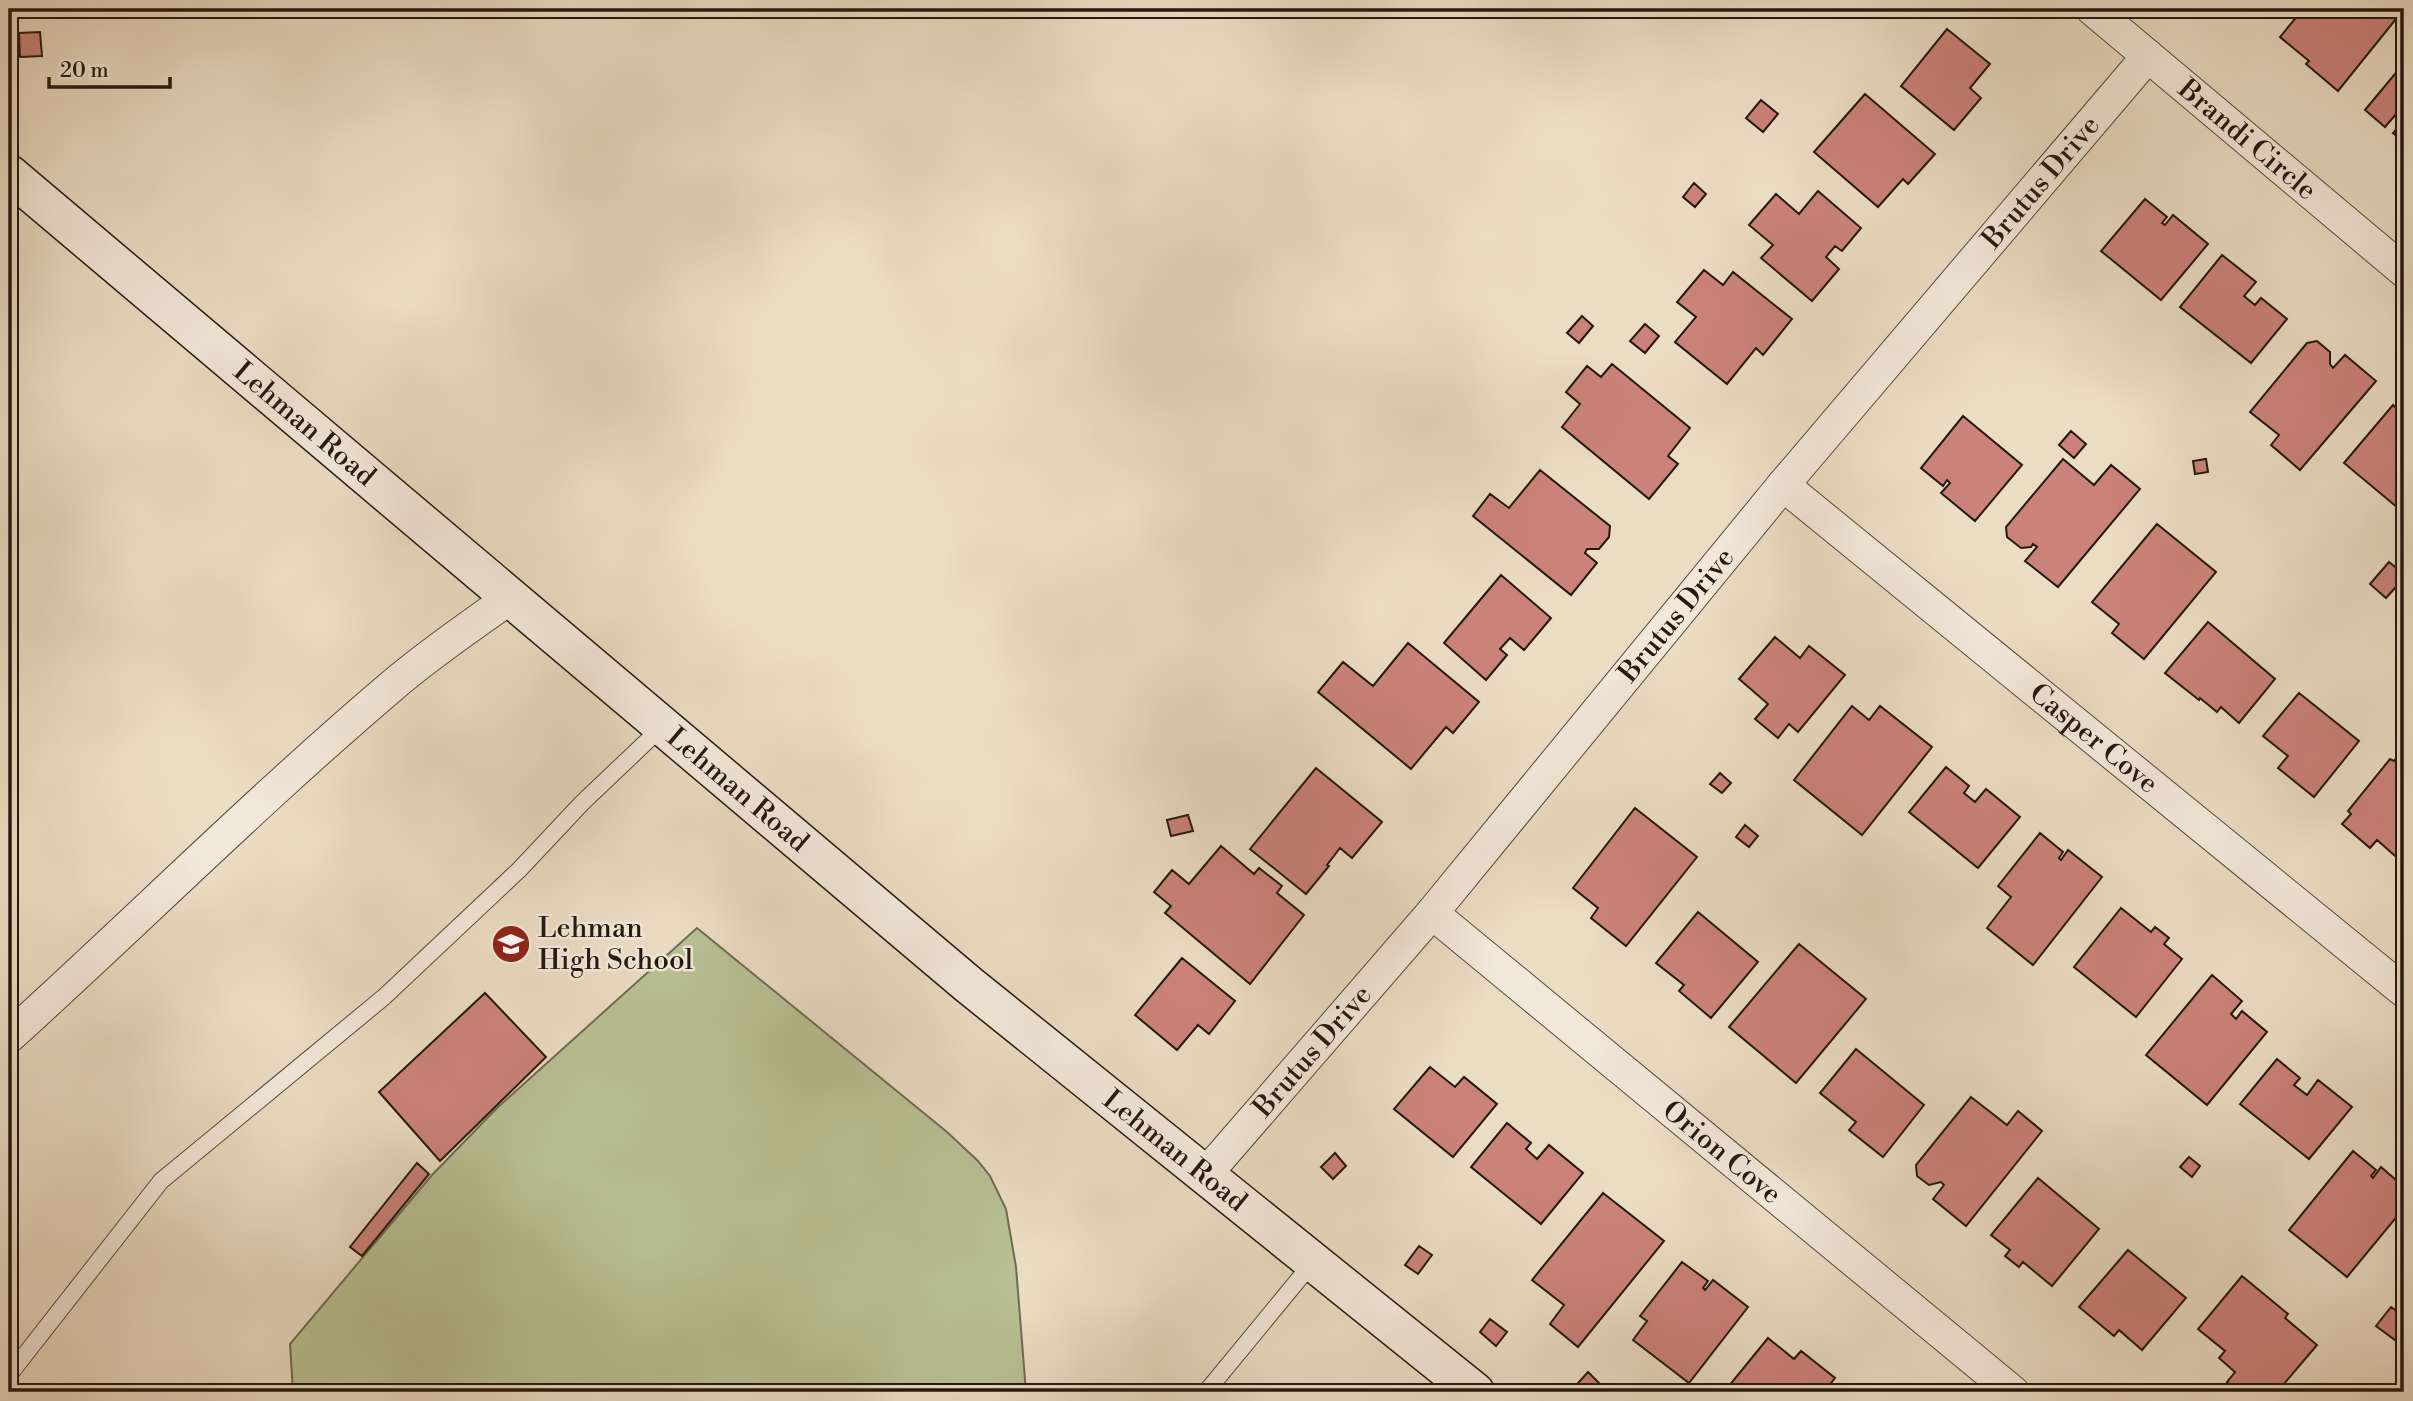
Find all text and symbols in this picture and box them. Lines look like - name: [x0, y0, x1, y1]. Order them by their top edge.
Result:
- scale bar: [49, 46, 170, 90]
- text: 20 m: [60, 58, 109, 84]
- street label: Brandi Circle: [2170, 71, 2324, 208]
- street label: Brutus Drive: [1974, 108, 2107, 256]
- street label: Lehman Road: [226, 354, 383, 494]
- street label: Brutus Drive: [1610, 541, 1742, 690]
- street label: Casper Cove: [2022, 675, 2165, 801]
- street label: Lehman Road: [659, 720, 816, 860]
- place label: Lehman High School: [538, 911, 693, 978]
- school or university icon: Lehman High School: [490, 923, 532, 965]
- street label: Brutus Drive: [1245, 978, 1379, 1125]
- street label: Lehman Road: [1096, 1082, 1254, 1219]
- street label: Orion Cove: [1655, 1093, 1789, 1212]

